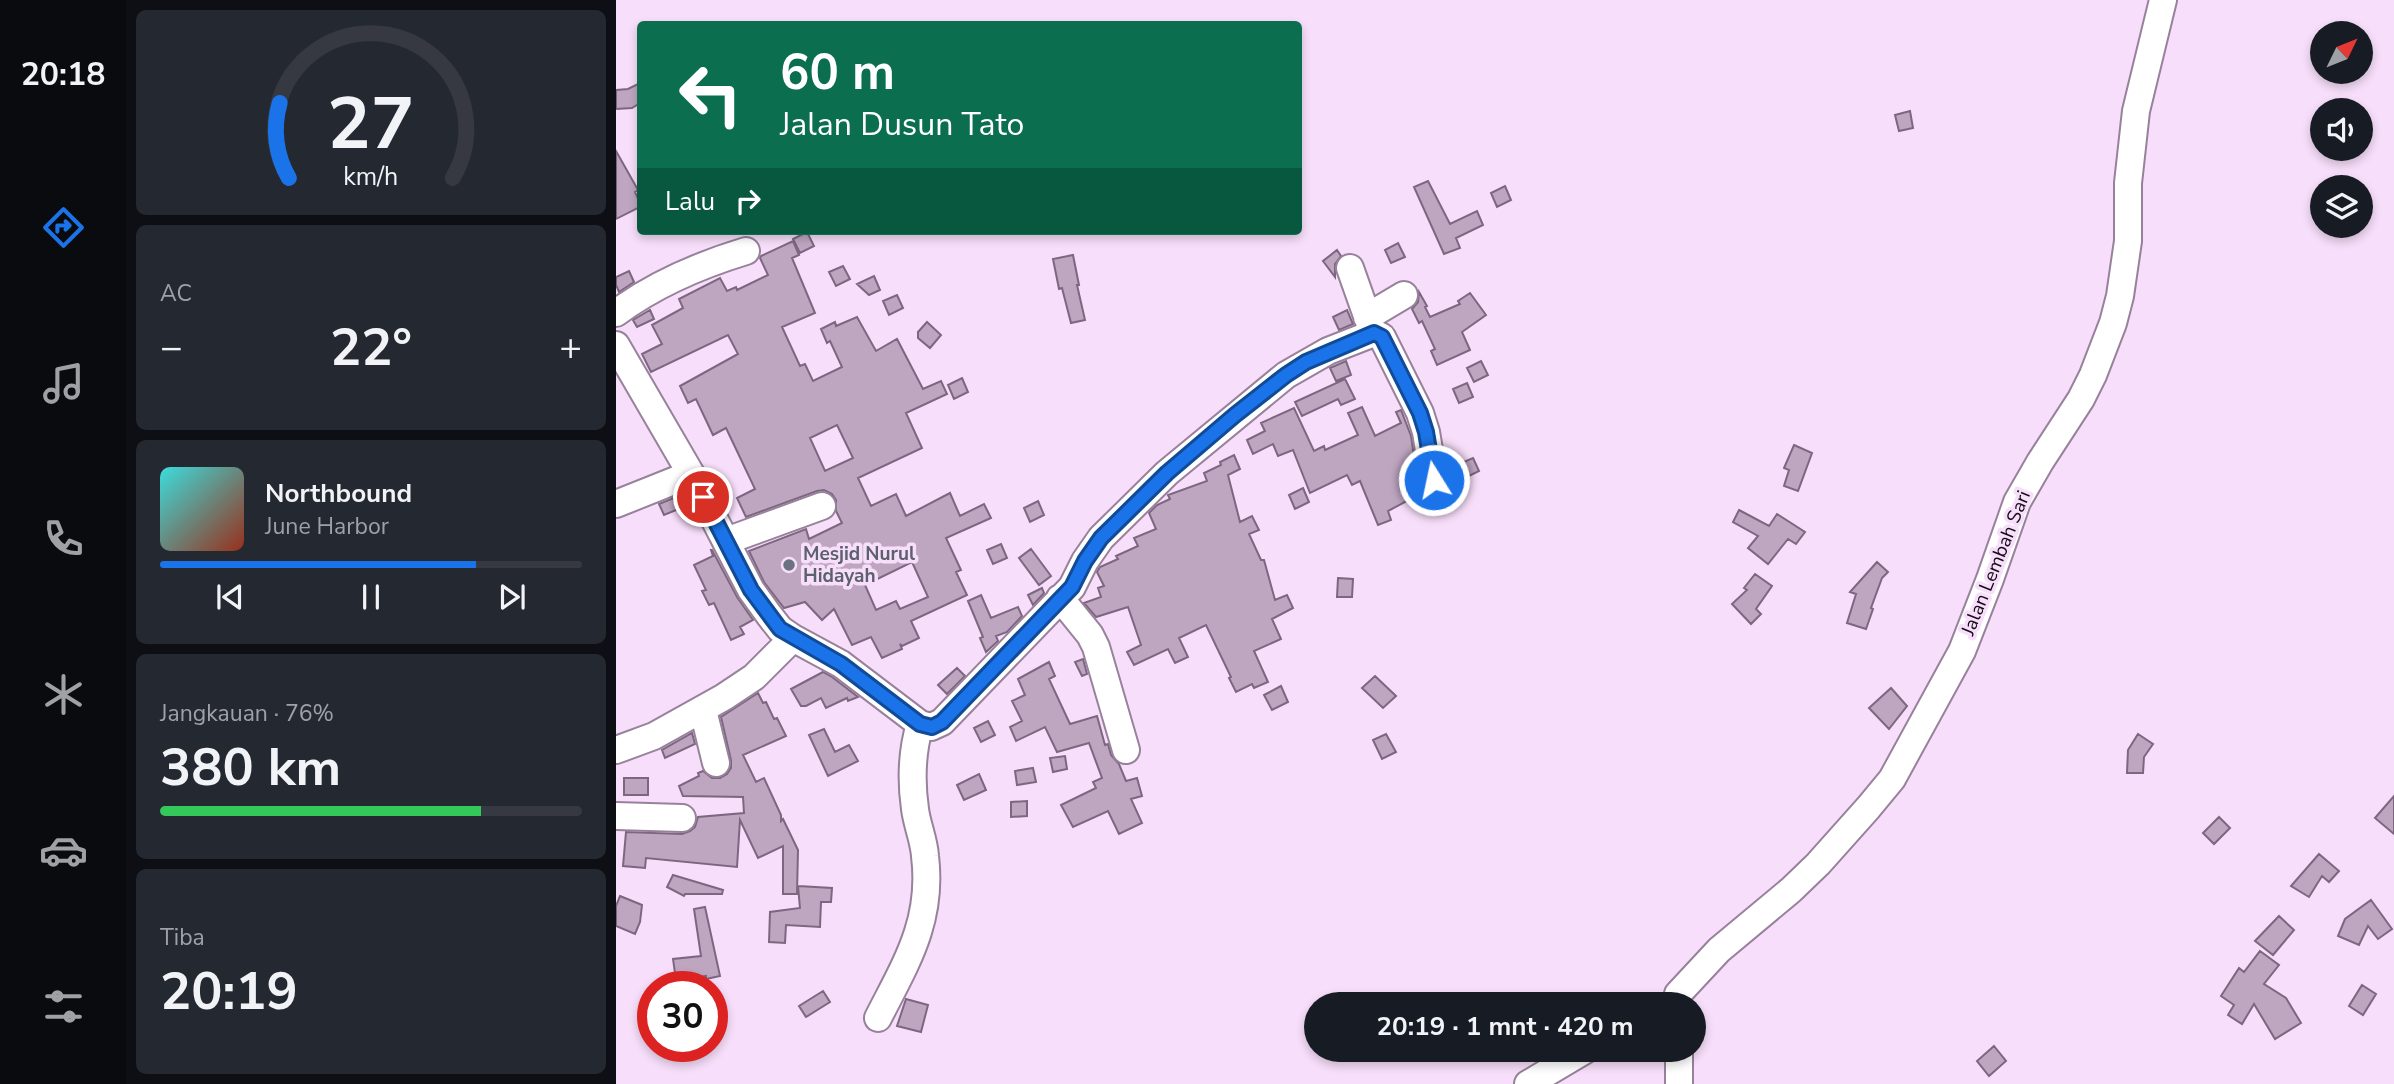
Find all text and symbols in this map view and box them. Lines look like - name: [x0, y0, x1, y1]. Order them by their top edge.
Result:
- north arrow: [2310, 21, 2373, 84]
- map controls: [2310, 21, 2373, 238]
- text: 60 m: [780, 39, 895, 106]
- icon: left: [665, 49, 756, 140]
- text: 20:18: [21, 53, 105, 96]
- text: 27: [327, 75, 415, 175]
- button: sound: [2310, 98, 2373, 161]
- text: Jalan Dusun Tato: [780, 103, 1024, 146]
- text: km/h: [343, 160, 399, 194]
- button: layers: [2310, 175, 2373, 238]
- icon: right: [729, 182, 767, 220]
- text: Lalu: [665, 184, 715, 219]
- icon: directions: [39, 203, 88, 252]
- text: AC: [160, 278, 192, 309]
- text: 22°: [330, 312, 412, 383]
- text: −: [160, 322, 183, 373]
- text: +: [559, 322, 582, 373]
- icon: music: [39, 359, 88, 408]
- position arrow: [1397, 443, 1471, 517]
- pin: [673, 467, 733, 527]
- text: Northbound: [265, 476, 412, 511]
- icon: arrive: [684, 478, 722, 516]
- street label: Jalan Lembah Sari: [1955, 487, 2037, 640]
- text: June Harbor: [265, 511, 389, 542]
- icon: phone: [39, 514, 88, 563]
- place label: Mesjid Nurul Hidayah: [803, 541, 915, 589]
- marker: Mesjid Nurul Hidayah: [781, 557, 797, 573]
- icon: previous: [211, 578, 249, 616]
- icon: pause: [352, 578, 390, 616]
- icon: next: [493, 578, 531, 616]
- icon: climate: [39, 670, 88, 719]
- text: Jangkauan · 76%: [160, 698, 334, 729]
- text: 380 km: [160, 732, 341, 803]
- icon: car: [39, 826, 88, 875]
- text: Tiba: [160, 922, 205, 953]
- text: 20:19: [160, 956, 298, 1027]
- speed limit sign: 30: [637, 971, 728, 1062]
- icon: filters: [39, 982, 88, 1031]
- text: 20:19 · 1 mnt · 420 m: [1376, 1009, 1634, 1044]

